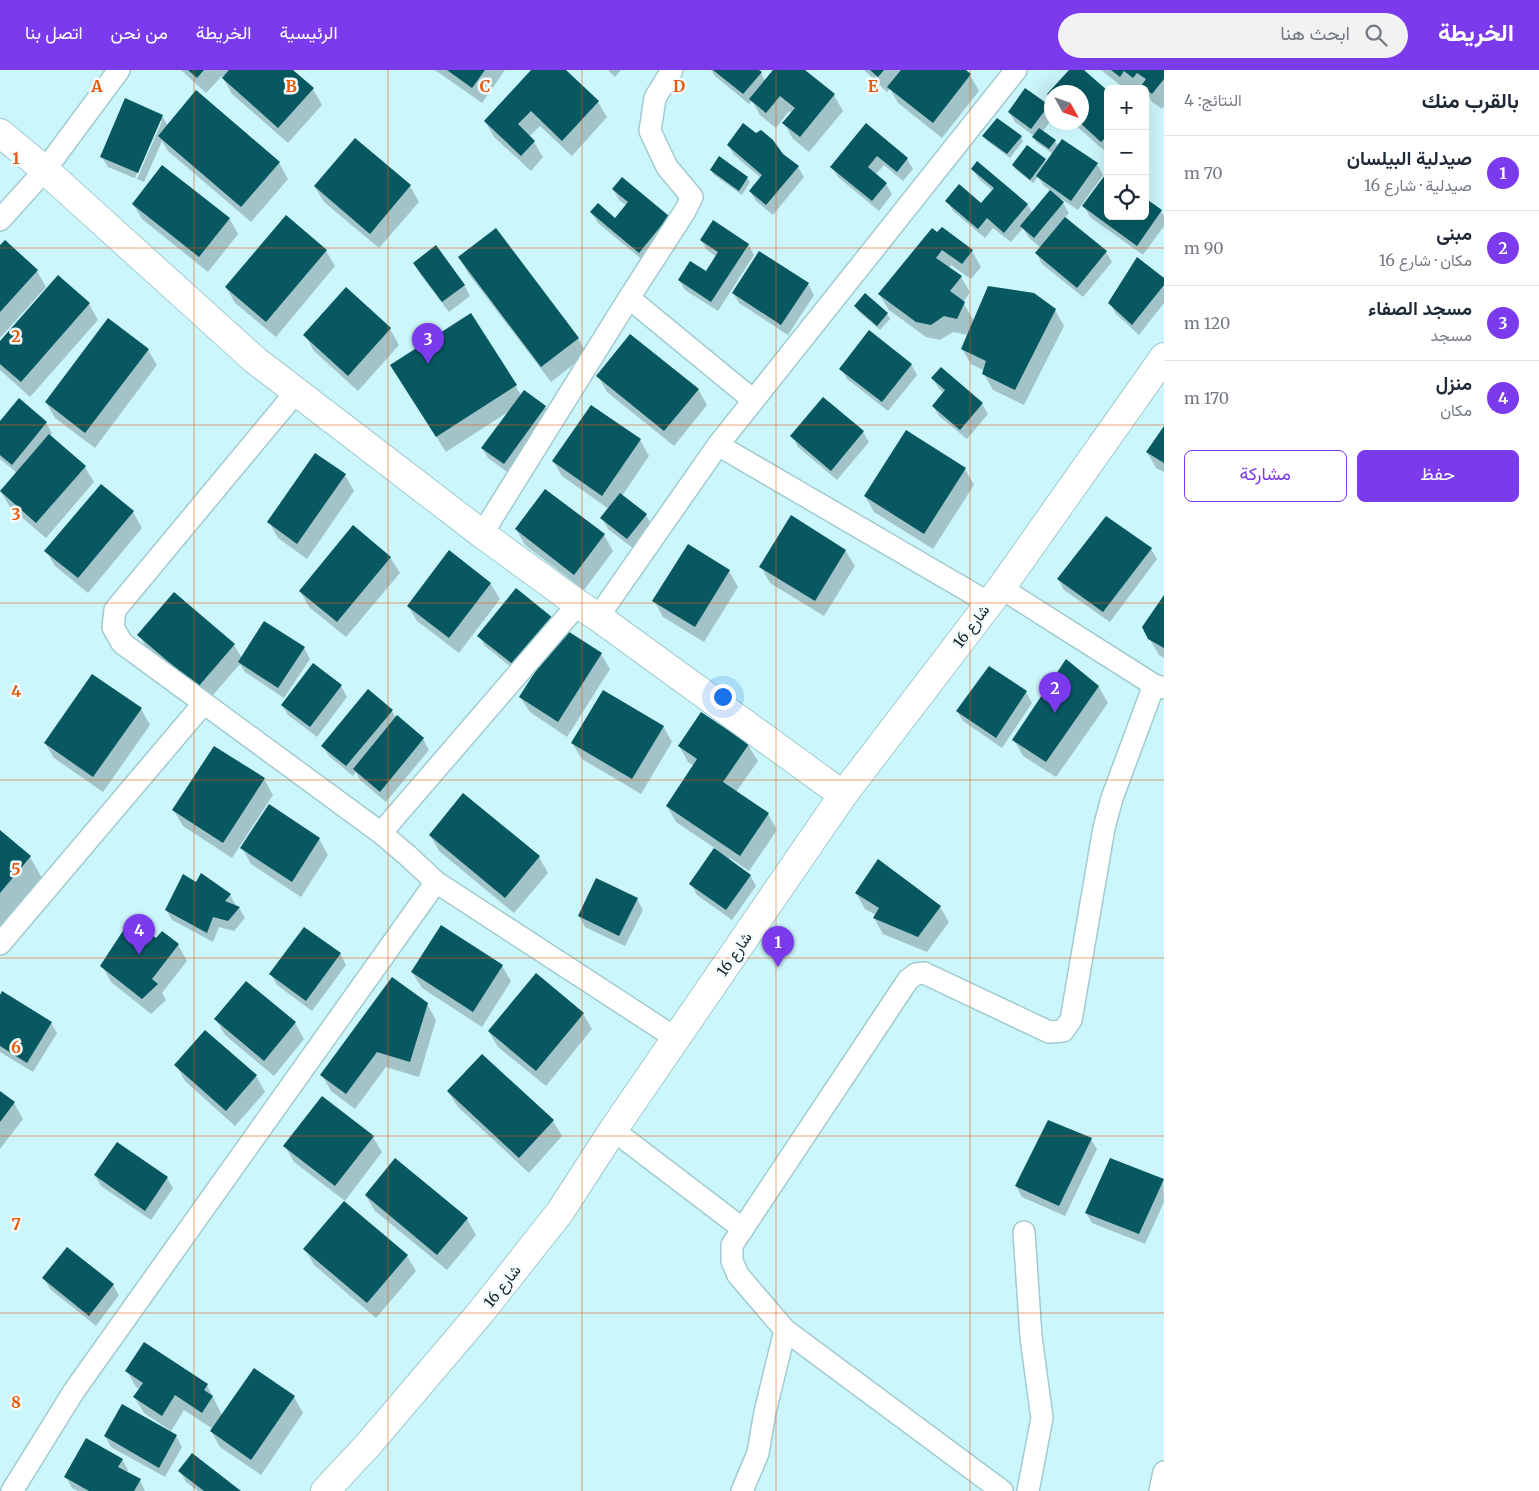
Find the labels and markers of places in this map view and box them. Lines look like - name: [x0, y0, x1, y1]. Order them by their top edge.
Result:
- pin: 3: [412, 323, 444, 364]
- pin: 2: [1039, 672, 1071, 713]
- pin: 4: [123, 914, 155, 955]
- pin: 1: [762, 926, 794, 967]

